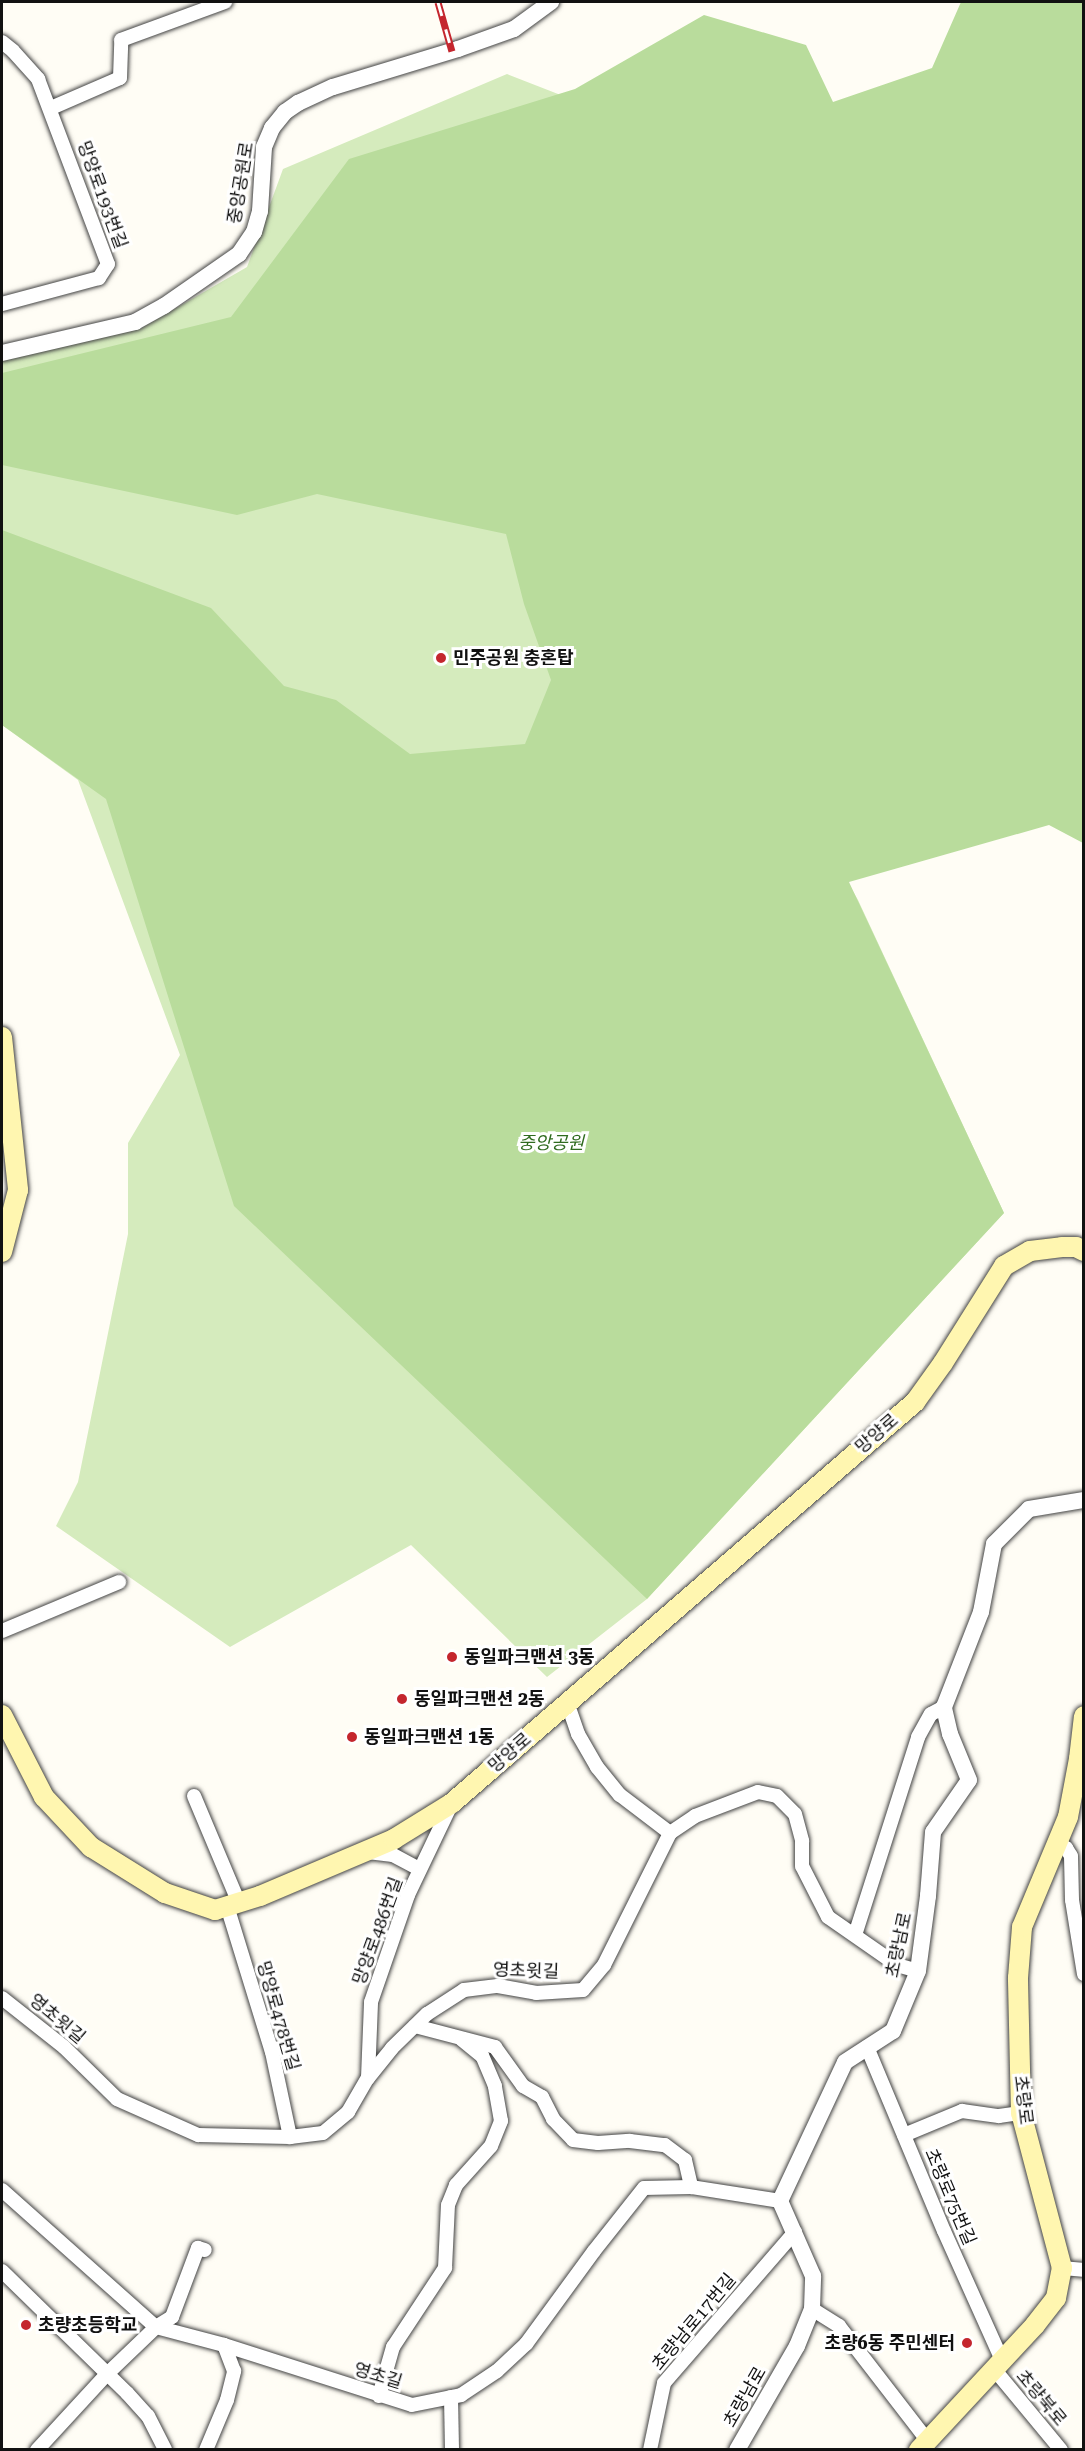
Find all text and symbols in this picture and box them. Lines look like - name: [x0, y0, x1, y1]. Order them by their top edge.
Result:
- street label: 망양로193번길: [73, 138, 131, 252]
- street label: 중앙공원로: [224, 140, 258, 226]
- place label: 민주공원 충혼탑: [453, 647, 573, 669]
- marker: 민주공원 충혼탑: [434, 651, 448, 665]
- park label: 중앙공원: [518, 1132, 584, 1154]
- street label: 망양로: [851, 1410, 903, 1458]
- place label: 동일파크맨션 3동: [464, 1646, 595, 1668]
- marker: 동일파크맨션 3동: [445, 1650, 459, 1664]
- place label: 동일파크맨션 2동: [414, 1688, 545, 1710]
- marker: 동일파크맨션 2동: [395, 1692, 409, 1706]
- place label: 동일파크맨션 1동: [364, 1726, 495, 1748]
- street label: 망양로: [484, 1729, 536, 1777]
- marker: 동일파크맨션 1동: [345, 1730, 359, 1744]
- street label: 망양로486번길: [349, 1874, 407, 1988]
- street label: 초량남로: [882, 1910, 916, 1980]
- street label: 망양로478번길: [252, 1959, 304, 2073]
- street label: 영초윗길: [493, 1959, 559, 1983]
- street label: 영초윗길: [25, 1989, 89, 2049]
- street label: 초량로: [1009, 2074, 1037, 2126]
- street label: 초량로75번길: [920, 2145, 980, 2249]
- street label: 초량남로17번길: [647, 2269, 741, 2375]
- place label: 초량초등학교: [38, 2314, 137, 2336]
- marker: 초량초등학교: [19, 2318, 33, 2332]
- place label: 초량6동 주민센터: [824, 2332, 955, 2354]
- marker: 초량6동 주민센터: [960, 2336, 974, 2350]
- street label: 영초길: [351, 2358, 405, 2394]
- street label: 초량남로: [719, 2363, 771, 2431]
- street label: 초량북로: [1011, 2366, 1071, 2430]

